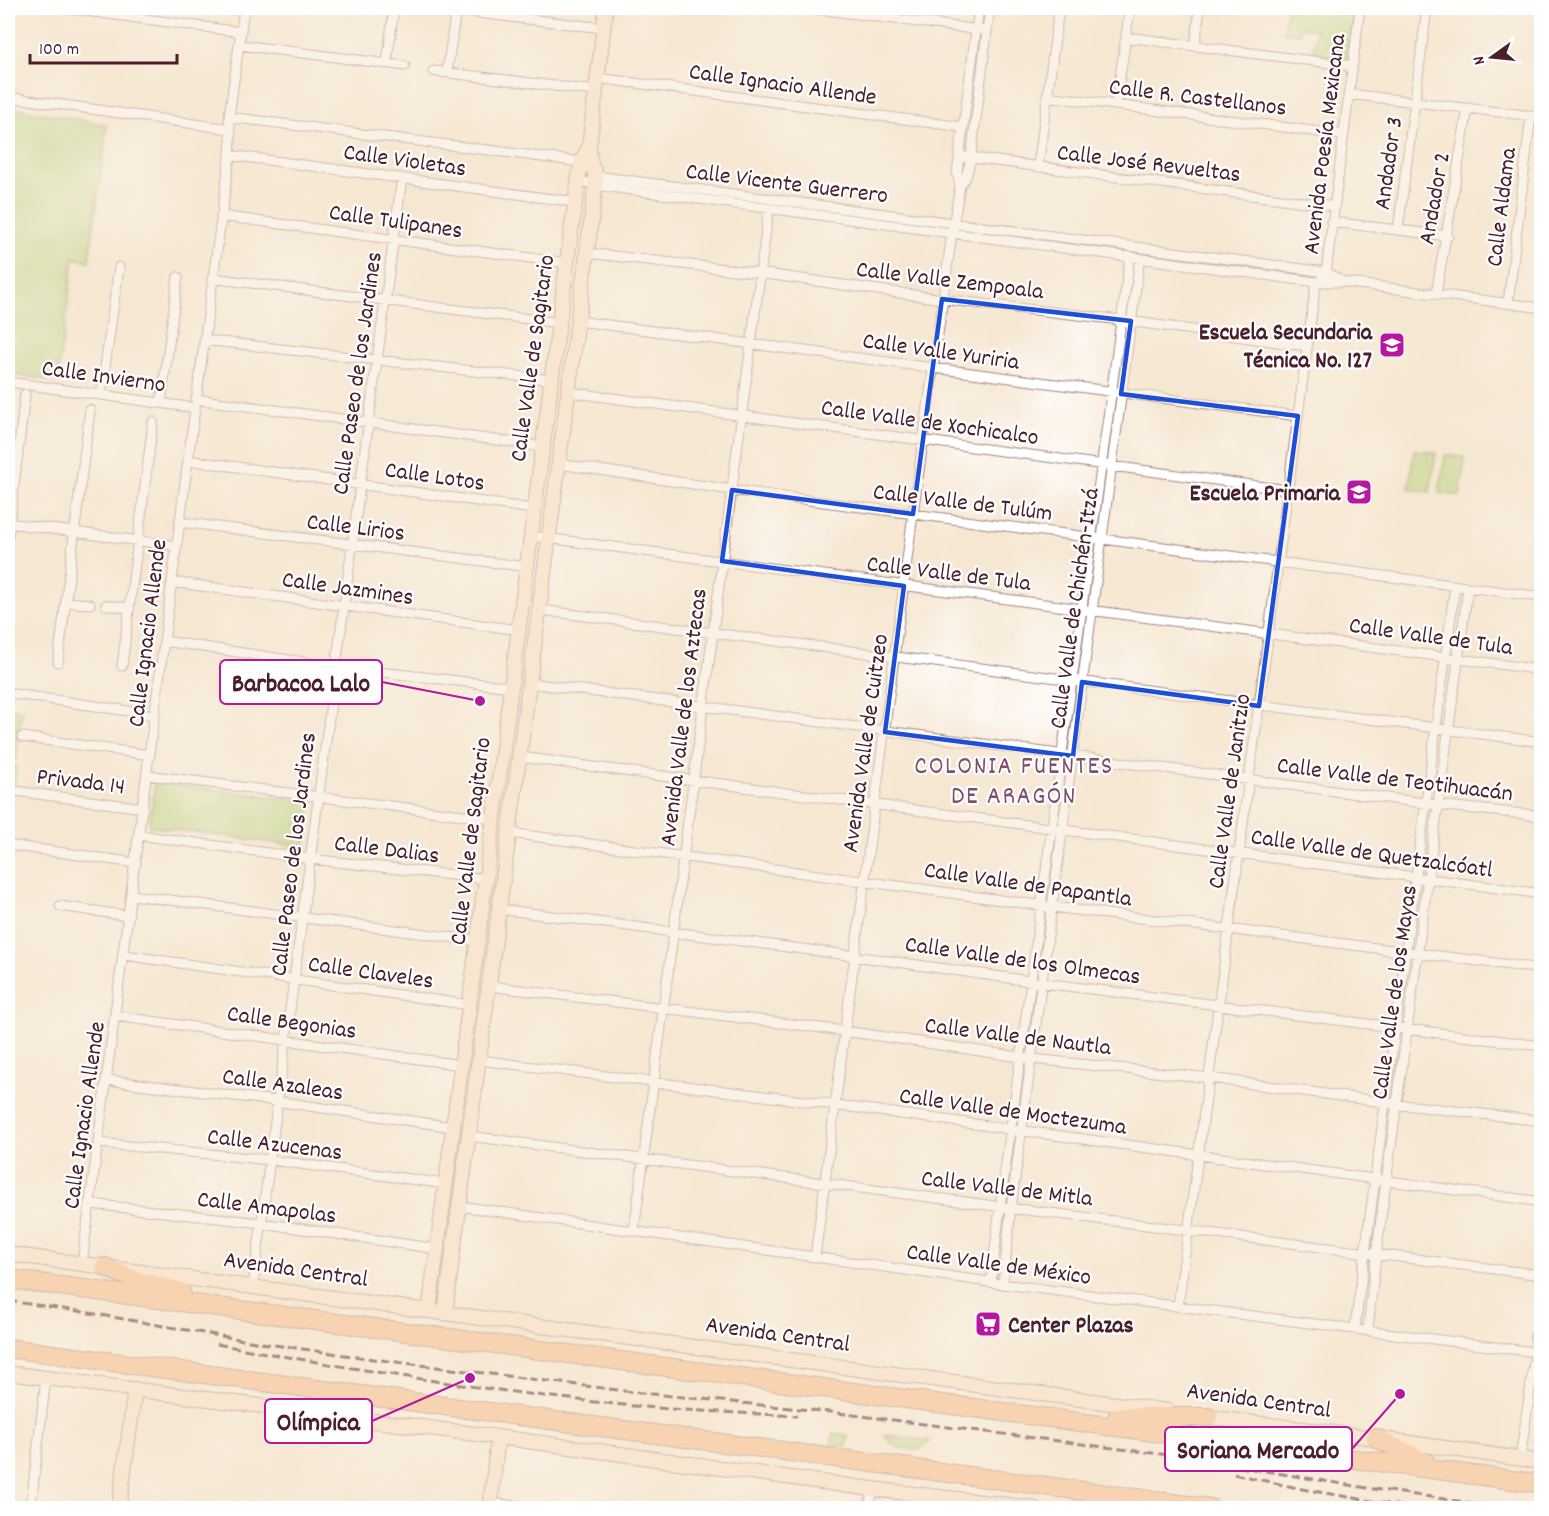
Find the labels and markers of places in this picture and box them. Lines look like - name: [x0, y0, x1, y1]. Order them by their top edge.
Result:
- place label: Escuela Secundaria Técnica No. 127: [1199, 317, 1373, 379]
- school or university icon: Escuela Secundaria Técnica No. 127: [1377, 330, 1407, 360]
- school or university icon: Escuela Primaria: [1344, 477, 1374, 507]
- place label: Escuela Primaria: [1189, 478, 1341, 512]
- callout: Barbacoa Lalo: [220, 660, 382, 704]
- supermarket icon: Center Plazas: [973, 1309, 1003, 1339]
- place label: Center Plazas: [1008, 1310, 1134, 1344]
- callout: Olímpica: [265, 1399, 372, 1443]
- callout: Soriana Mercado: [1165, 1427, 1352, 1471]

